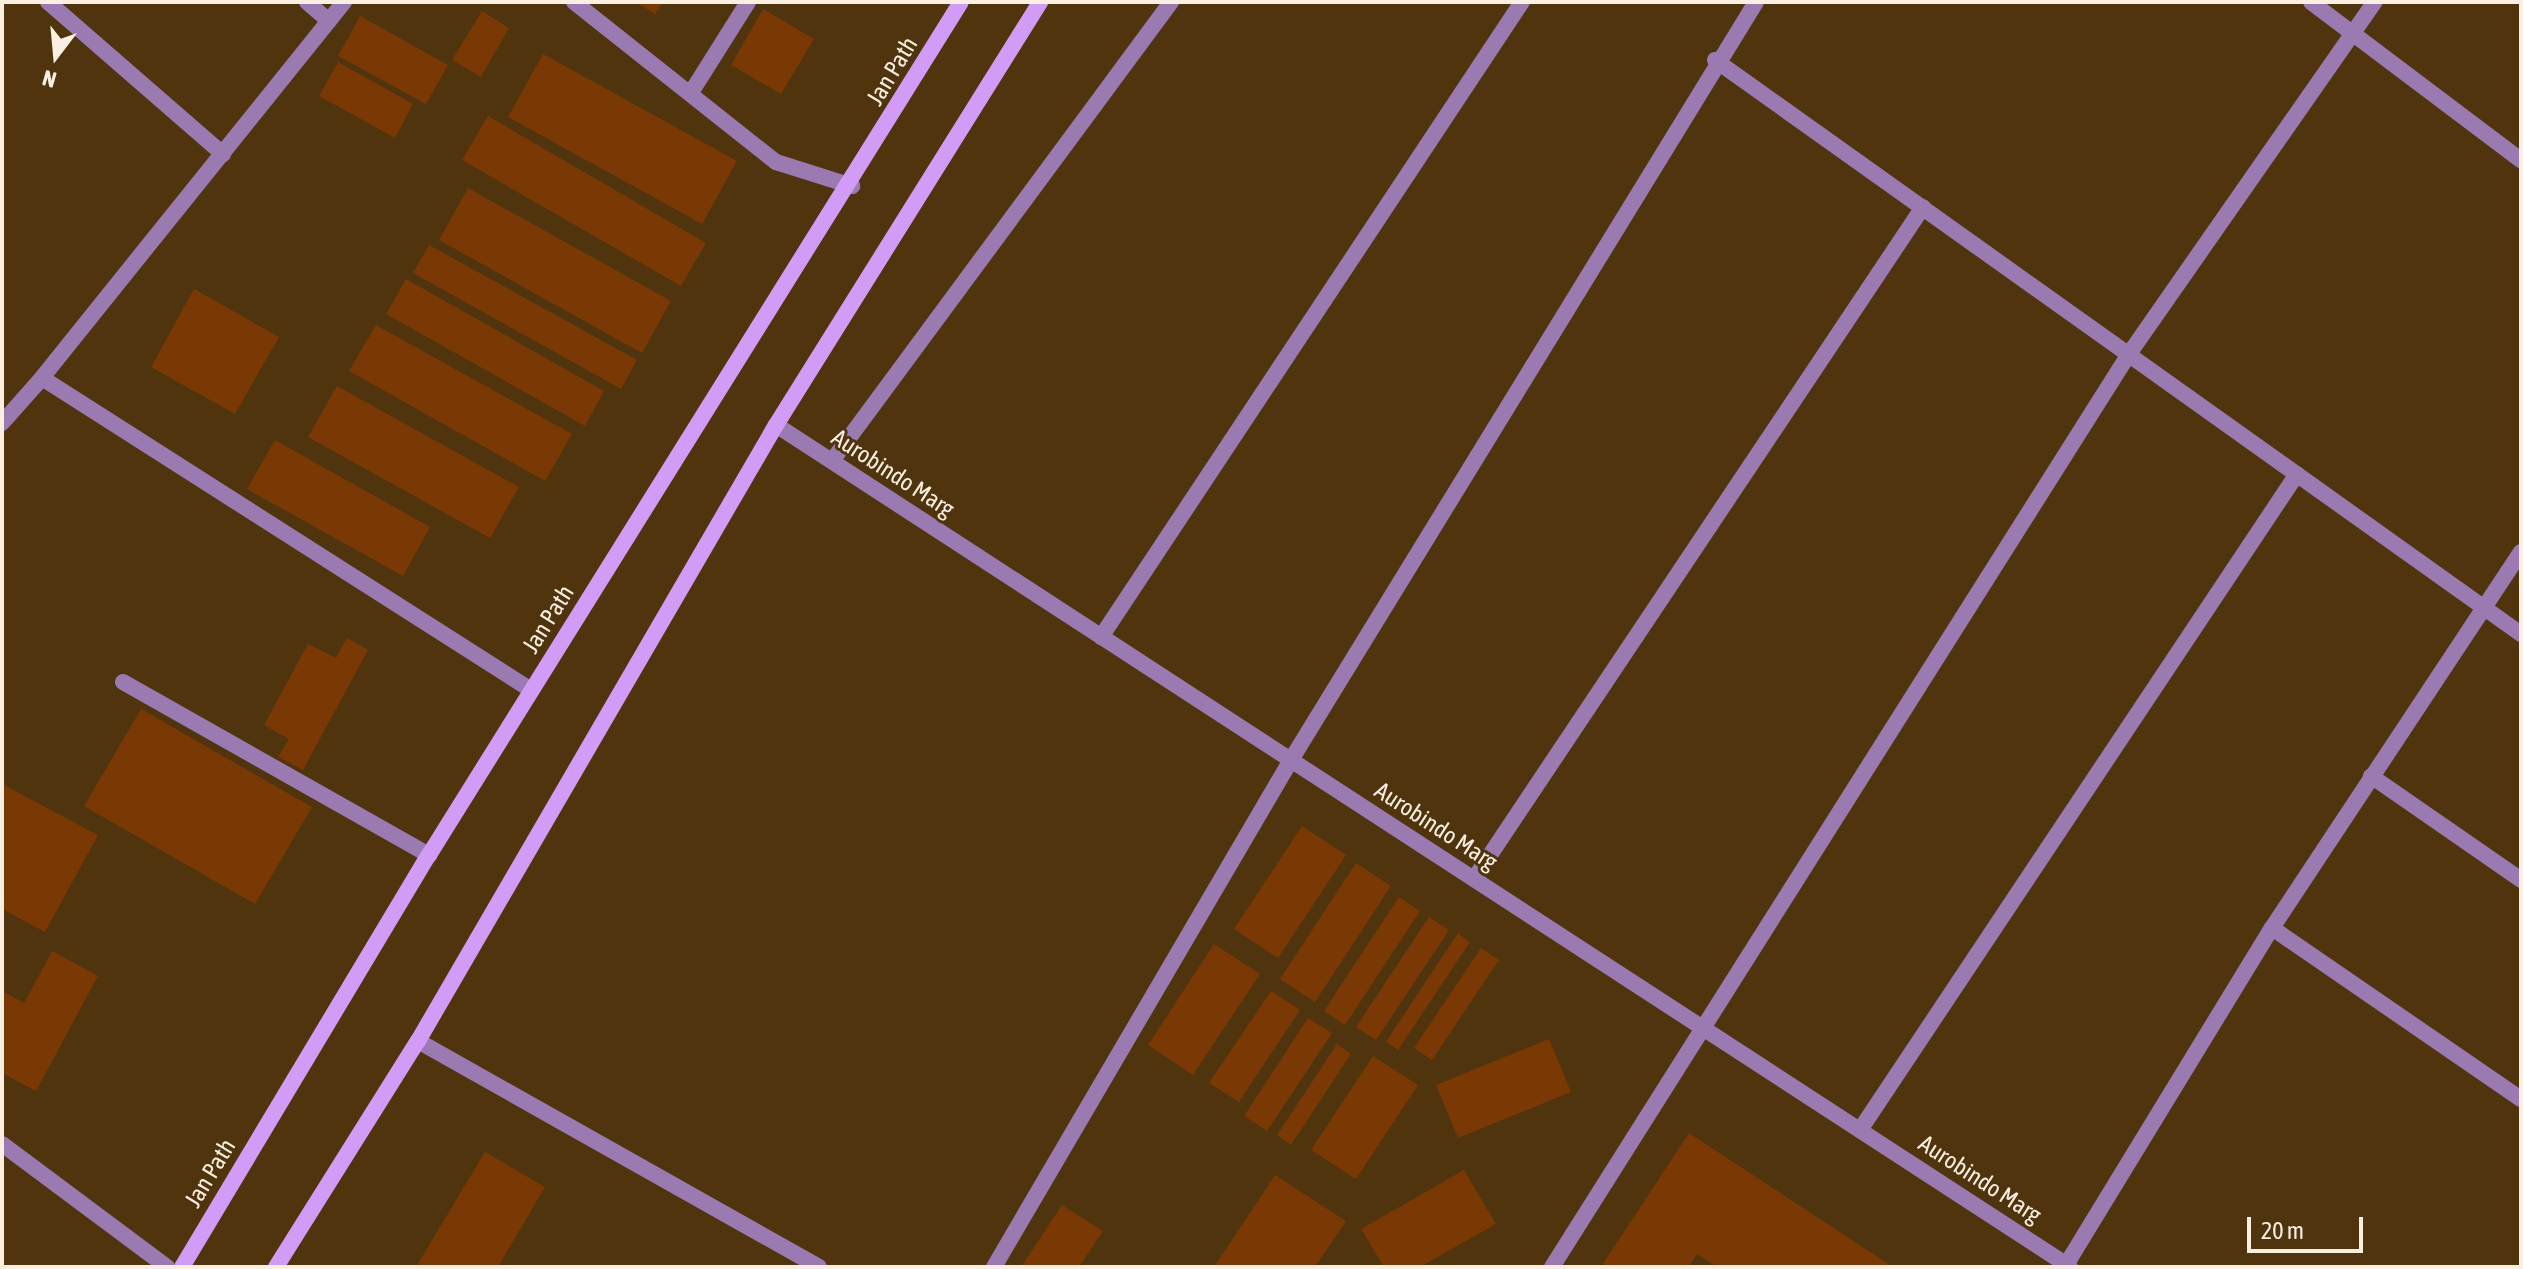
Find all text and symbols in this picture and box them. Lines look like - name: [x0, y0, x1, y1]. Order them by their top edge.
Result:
- north arrow: [16, 16, 96, 96]
- street label: Jan Path: [860, 32, 924, 110]
- text: N: [40, 65, 59, 93]
- street label: Aurobindo Marg: [826, 423, 960, 523]
- street label: Jan Path: [516, 580, 580, 658]
- street label: Aurobindo Marg: [1369, 776, 1503, 876]
- street label: Aurobindo Marg: [1913, 1129, 2047, 1229]
- street label: Jan Path: [178, 1134, 242, 1212]
- scale bar: [2251, 1201, 2367, 1251]
- text: 20 m: [2261, 1217, 2304, 1244]

